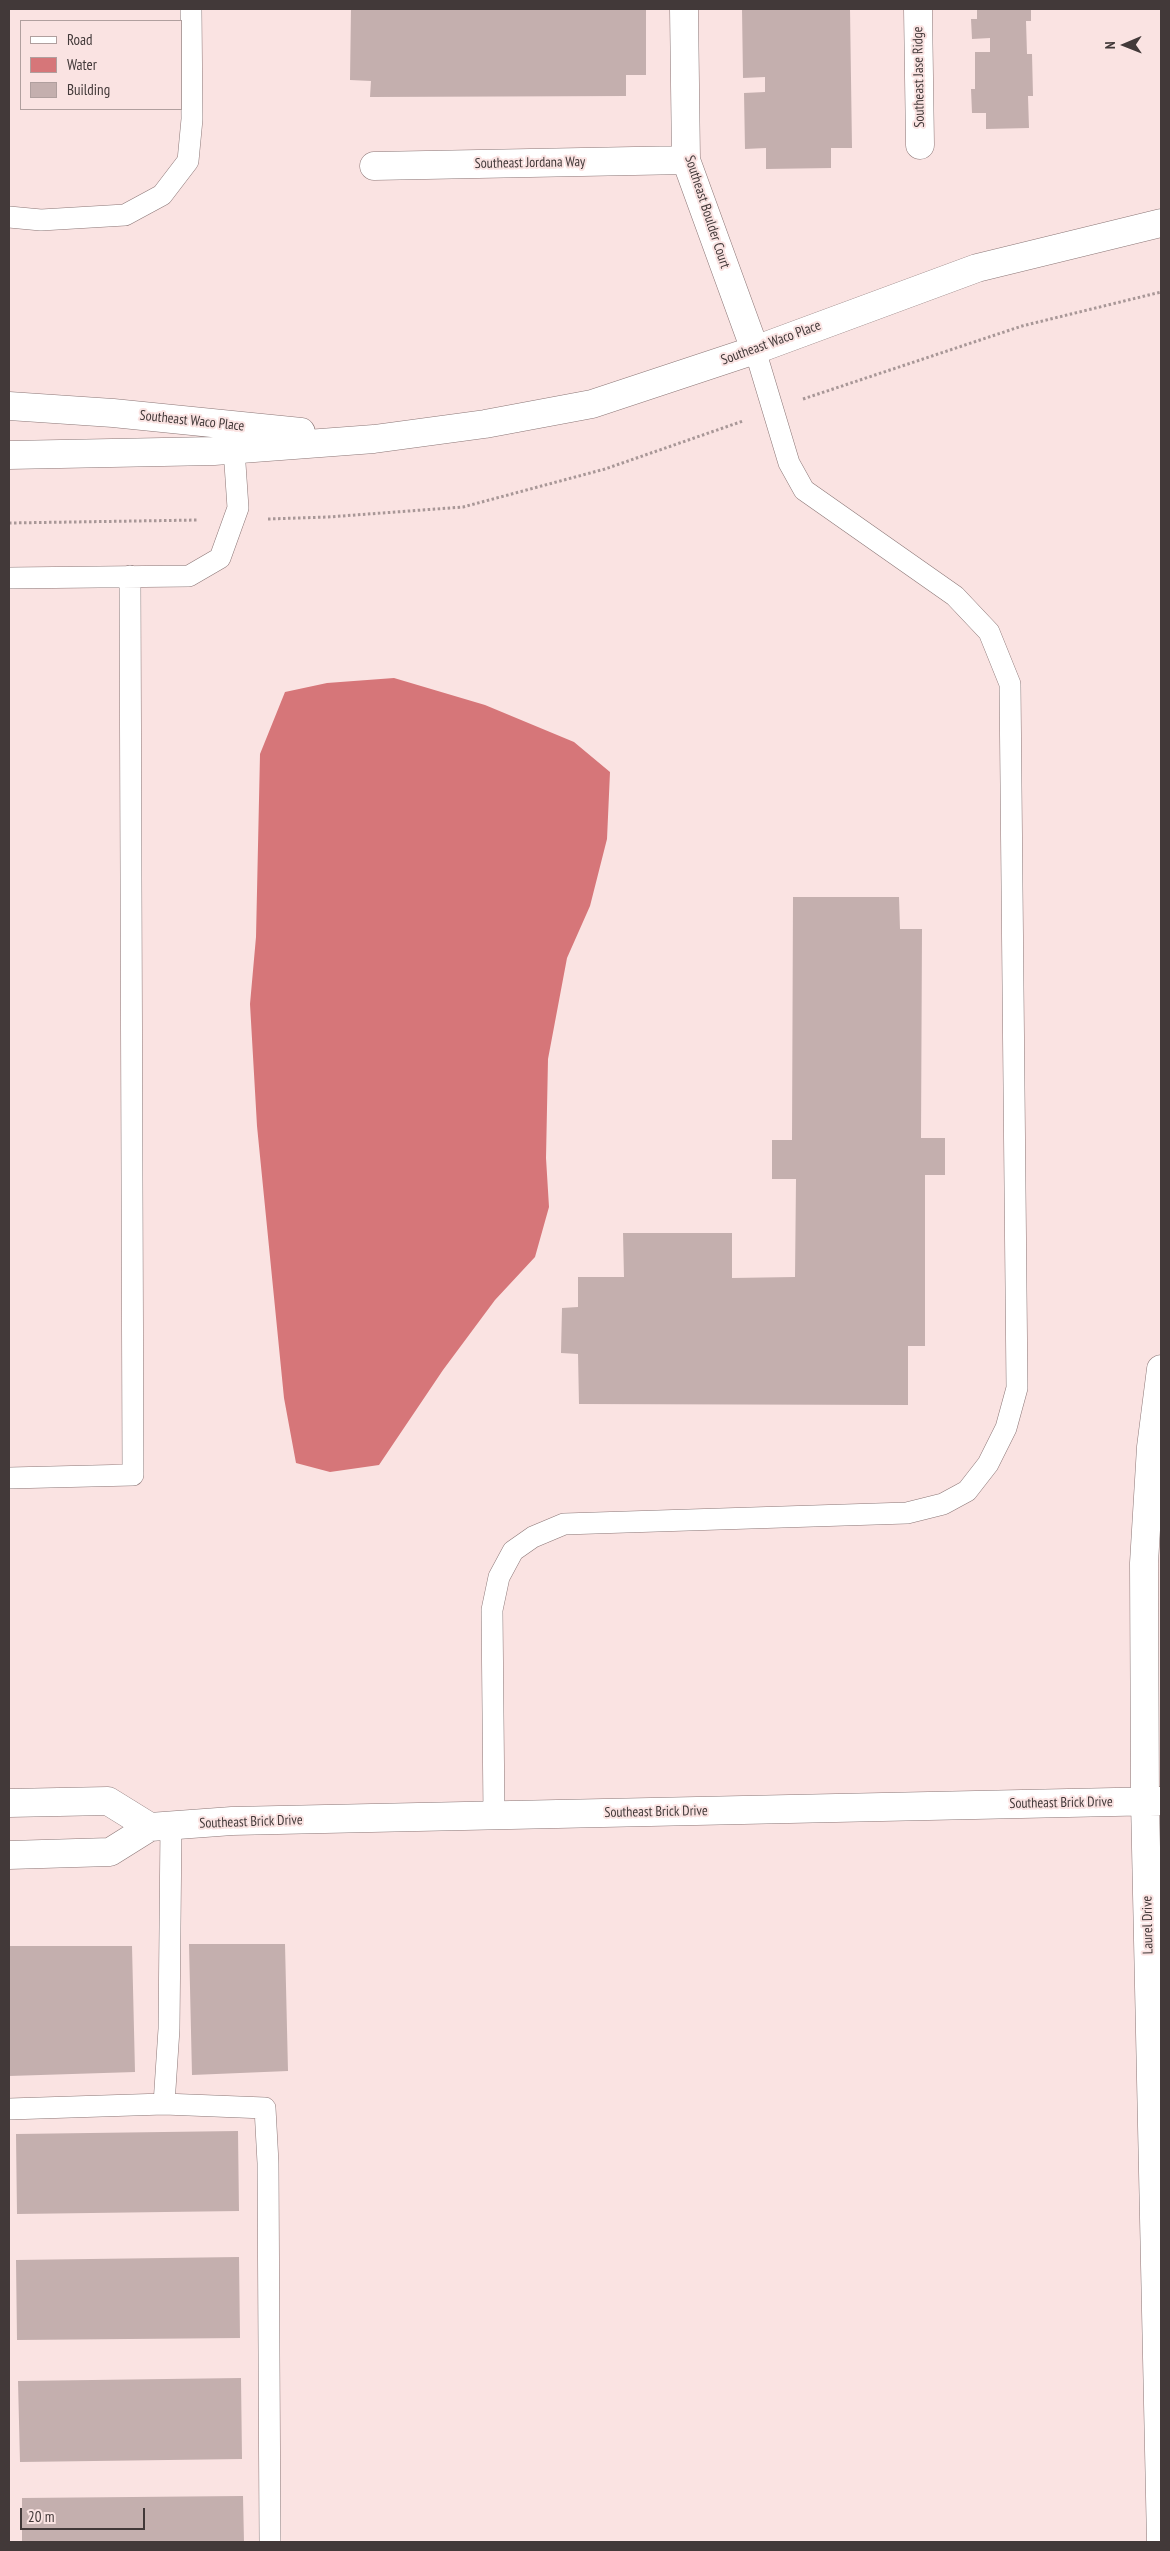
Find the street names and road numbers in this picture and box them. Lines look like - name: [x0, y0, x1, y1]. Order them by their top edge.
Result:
- street label: Southeast Jase Ridge: [910, 26, 928, 128]
- street label: Southeast Boulder Court: [681, 153, 733, 271]
- street label: Southeast Jordana Way: [475, 154, 585, 172]
- street label: Southeast Waco Place: [719, 317, 823, 369]
- street label: Southeast Waco Place: [139, 407, 245, 435]
- street label: Southeast Brick Drive: [1009, 1794, 1113, 1812]
- street label: Southeast Brick Drive: [604, 1803, 708, 1821]
- street label: Southeast Brick Drive: [199, 1812, 303, 1832]
- street label: Laurel Drive: [1139, 1896, 1157, 1954]

